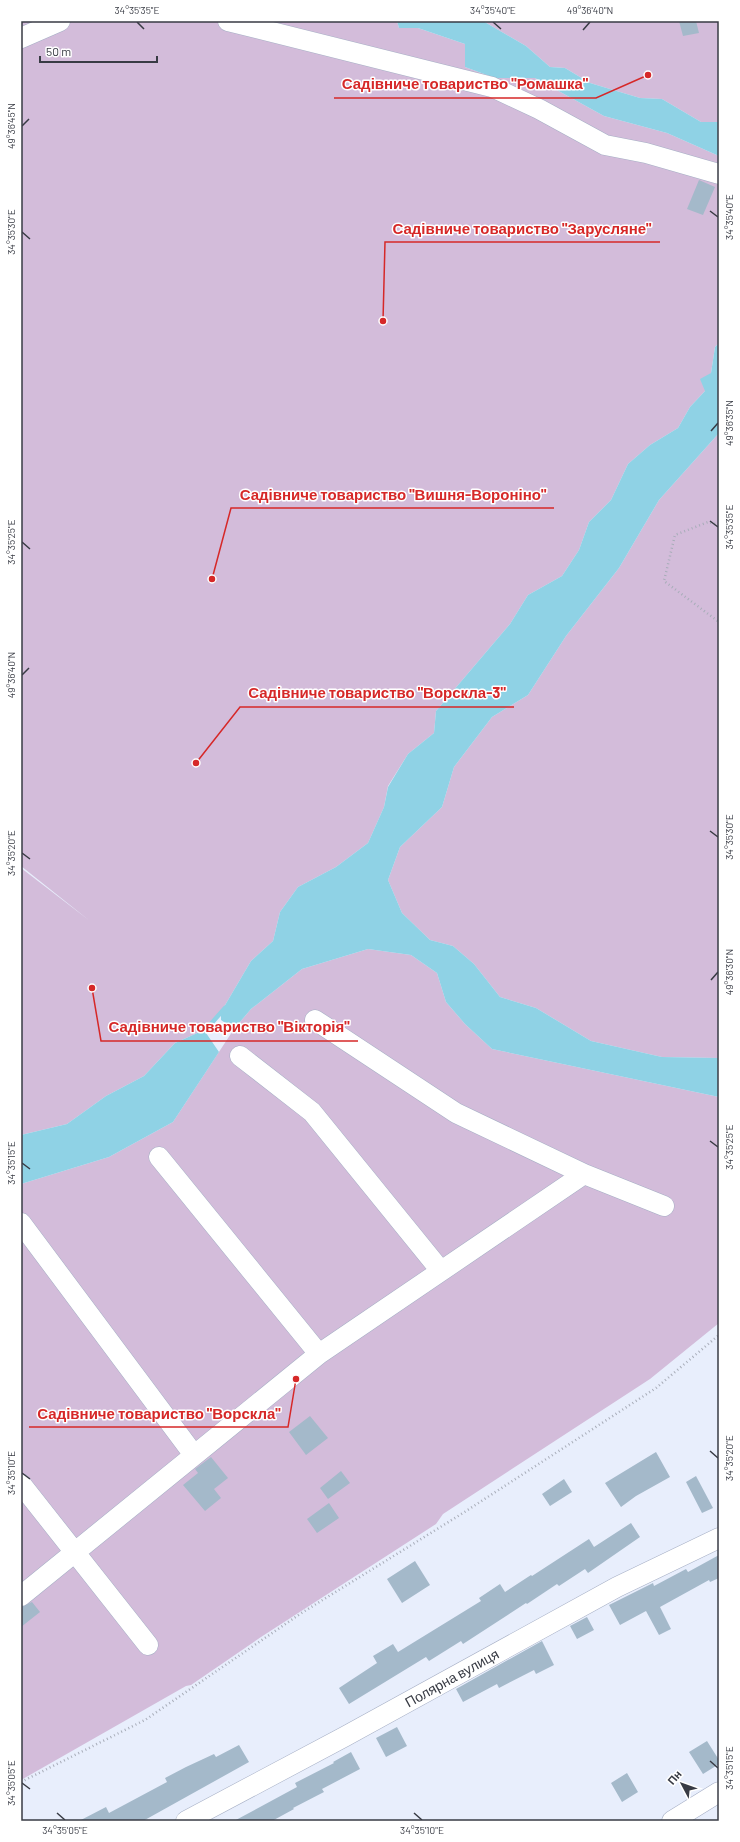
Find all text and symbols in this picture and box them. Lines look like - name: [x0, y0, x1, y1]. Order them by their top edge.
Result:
- text: 34°35'35"E: [114, 4, 160, 16]
- text: 34°35'40"E: [470, 4, 516, 16]
- text: 49°36'40"N: [567, 4, 613, 16]
- scale bar: [40, 38, 157, 64]
- text: 50 m: [46, 44, 71, 58]
- callout: Садівниче товариство "Ромашка": [334, 71, 596, 98]
- text: Садівниче товариство "Ромашка": [342, 74, 589, 92]
- text: 49°36'45"N: [5, 103, 17, 149]
- text: 34°35'40"E: [723, 194, 735, 240]
- text: 34°35'30"E: [5, 209, 17, 255]
- callout: Садівниче товариство "Зарусляне": [385, 215, 660, 242]
- text: Садівниче товариство "Зарусляне": [392, 219, 652, 237]
- text: 49°36'35"N: [723, 400, 735, 446]
- callout: Садівниче товариство "Вишня-Вороніно": [231, 481, 554, 508]
- text: Садівниче товариство "Вишня-Вороніно": [240, 485, 547, 503]
- text: 34°35'35"E: [723, 504, 735, 550]
- text: 34°35'25"E: [5, 519, 17, 565]
- text: 49°36'40"N: [5, 652, 17, 698]
- callout: Садівниче товариство "Ворскла-3": [240, 680, 514, 707]
- text: Садівниче товариство "Ворскла-3": [248, 683, 506, 701]
- text: 34°35'30"E: [723, 814, 735, 860]
- text: 34°35'20"E: [5, 830, 17, 876]
- text: 49°36'30"N: [723, 949, 735, 995]
- callout: Садівниче товариство "Вікторія": [101, 1014, 358, 1041]
- text: Садівниче товариство "Вікторія": [108, 1017, 350, 1035]
- text: 34°35'25"E: [723, 1124, 735, 1170]
- text: 34°35'15"E: [5, 1141, 17, 1185]
- callout: Садівниче товариство "Ворскла": [29, 1400, 288, 1427]
- text: Садівниче товариство "Ворскла": [37, 1404, 281, 1422]
- text: 34°35'20"E: [723, 1435, 735, 1481]
- text: 34°35'10"E: [5, 1451, 17, 1495]
- street label: Полярна вулиця: [402, 1645, 502, 1710]
- text: 34°35'15"E: [723, 1746, 735, 1790]
- text: 34°35'05"E: [5, 1760, 17, 1806]
- north arrow: [662, 1764, 702, 1804]
- text: Пн: [664, 1767, 684, 1787]
- text: 34°35'05"E: [42, 1824, 88, 1836]
- text: 34°35'10"E: [400, 1824, 444, 1836]

